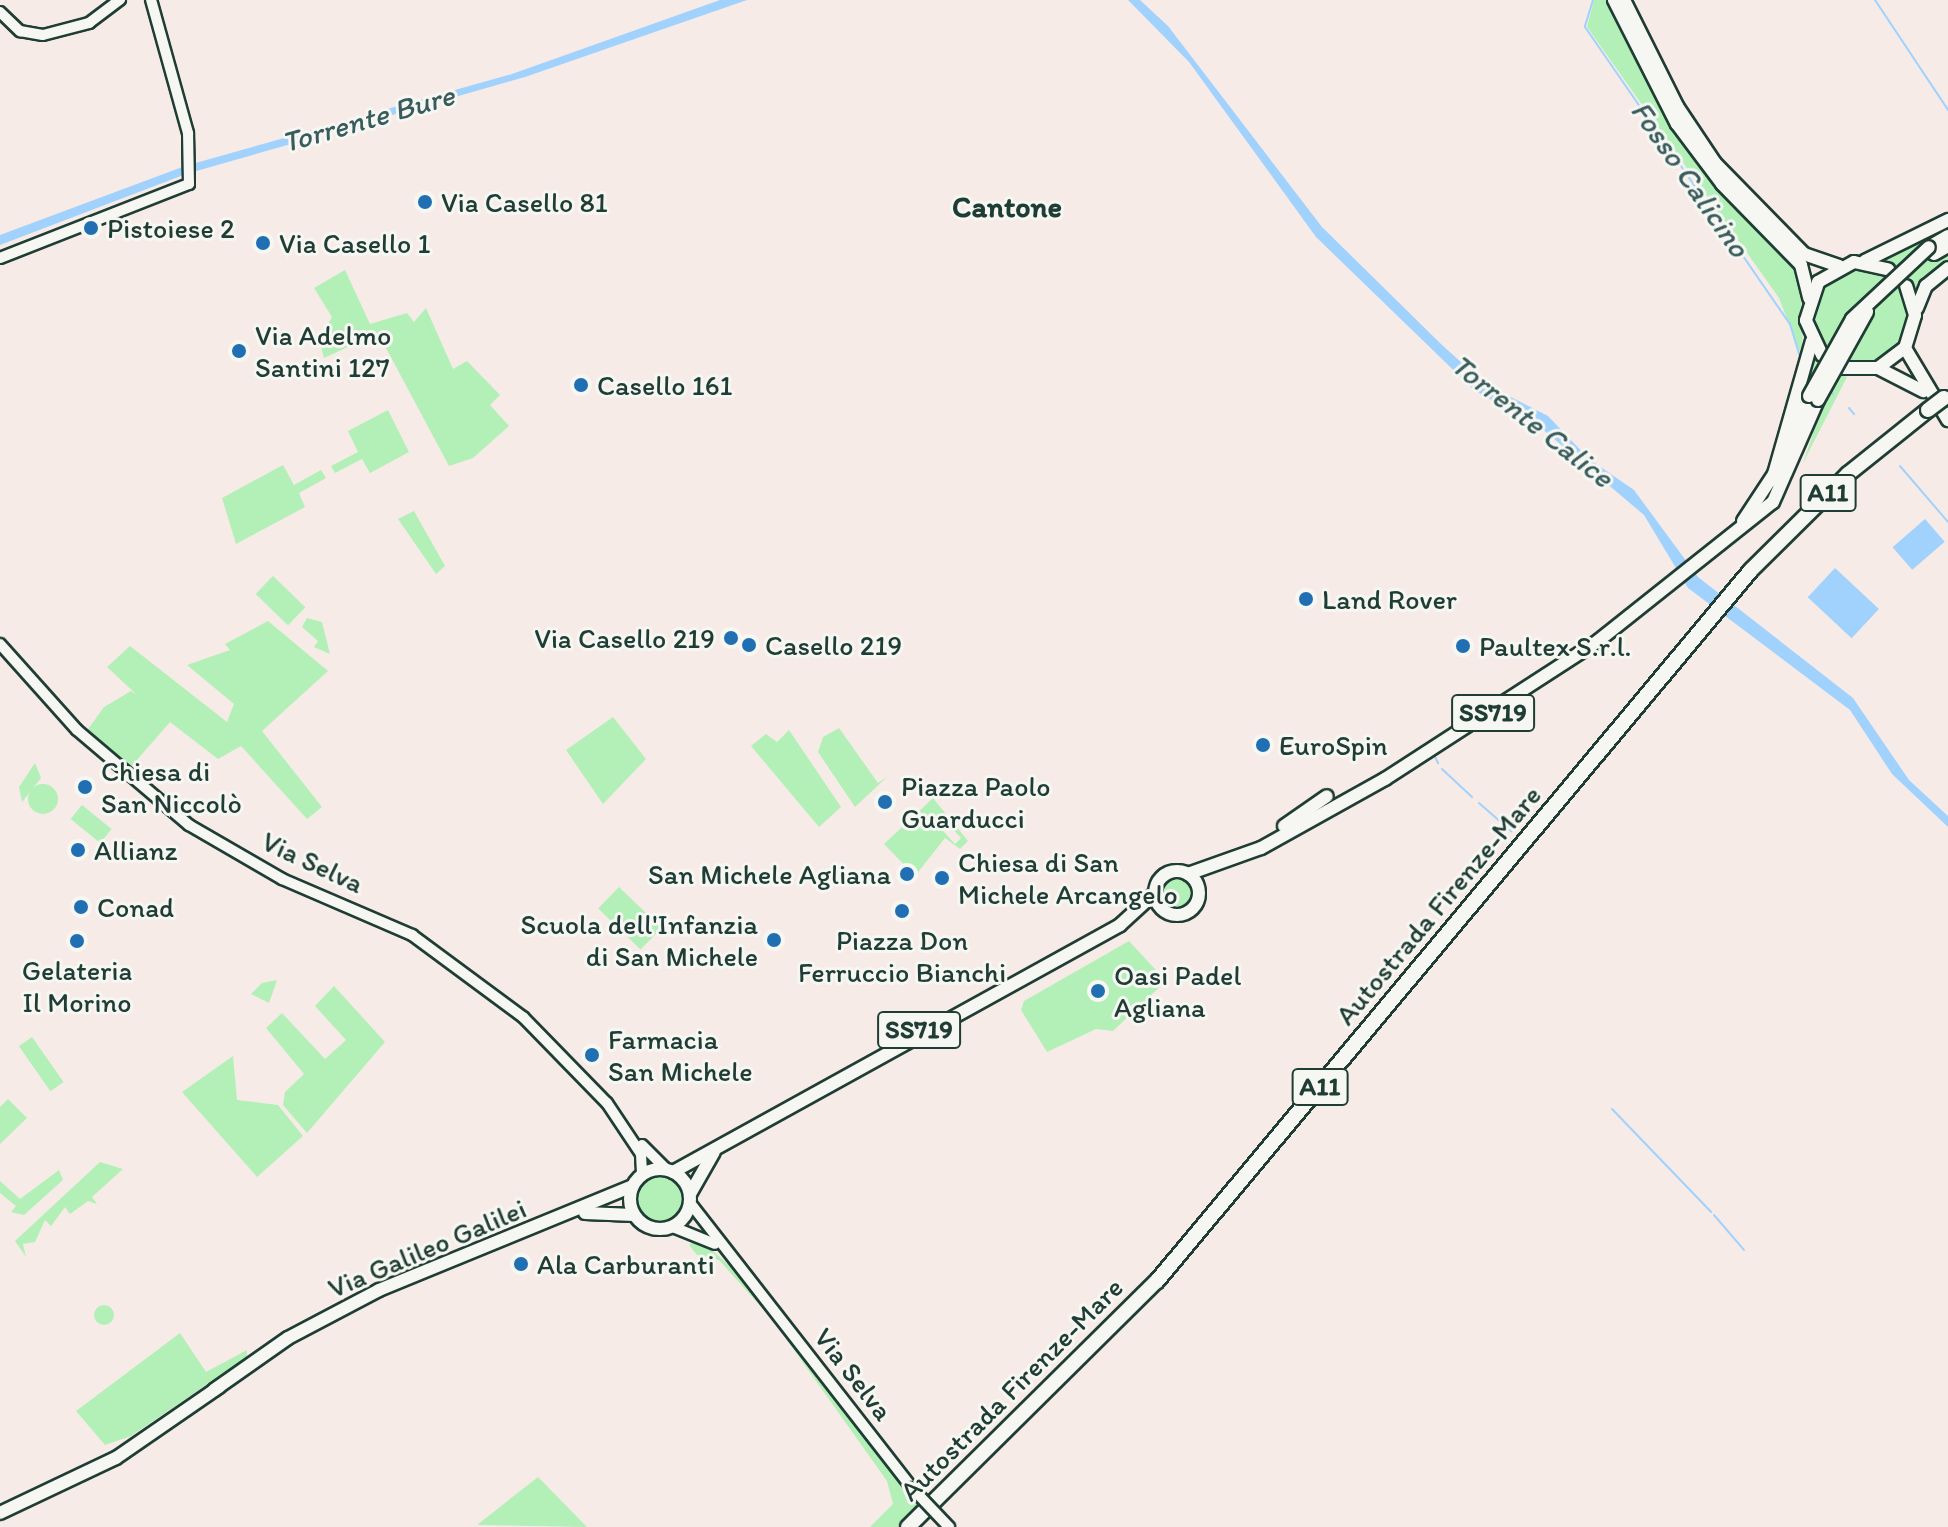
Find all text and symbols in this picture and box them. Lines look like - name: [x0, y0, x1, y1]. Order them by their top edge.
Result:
- water label: Torrente Bure: [277, 77, 459, 161]
- water label: Fosso Calicino: [1623, 94, 1757, 264]
- place label: Via Casello 81: [441, 185, 608, 219]
- district label: Cantone: [952, 189, 1062, 225]
- marker: Via Casello 81: [416, 193, 434, 211]
- place label: Pistoiese 2: [107, 211, 235, 245]
- marker: Pistoiese 2: [82, 219, 100, 237]
- place label: Via Casello 1: [279, 226, 430, 260]
- marker: Via Casello 1: [254, 234, 272, 252]
- place label: Via Adelmo Santini 127: [255, 318, 391, 384]
- marker: Via Adelmo Santini 127: [230, 342, 248, 360]
- water label: Torrente Calice: [1444, 347, 1620, 495]
- place label: Casello 161: [597, 368, 733, 402]
- marker: Casello 161: [572, 376, 590, 394]
- road number: A11: [1798, 471, 1858, 515]
- place label: Land Rover: [1322, 582, 1456, 616]
- marker: Land Rover: [1297, 590, 1315, 608]
- place label: Via Casello 219: [534, 621, 715, 655]
- place label: Casello 219: [765, 628, 902, 662]
- marker: Via Casello 219: [722, 629, 740, 647]
- place label: Paultex S.r.l.: [1479, 629, 1631, 663]
- marker: Casello 219: [740, 636, 758, 654]
- marker: Paultex S.r.l.: [1454, 637, 1472, 655]
- road number: SS719: [1451, 691, 1535, 735]
- place label: EuroSpin: [1279, 728, 1388, 762]
- marker: EuroSpin: [1254, 736, 1272, 754]
- place label: Chiesa di San Niccolò: [101, 754, 242, 820]
- place label: Piazza Paolo Guarducci: [901, 769, 1051, 835]
- marker: Chiesa di San Niccolò: [76, 778, 94, 796]
- street label: Autostrada Firenze-Mare: [1328, 779, 1548, 1031]
- marker: Piazza Paolo Guarducci: [876, 793, 894, 811]
- street label: Via Selva: [257, 824, 369, 900]
- place label: Allianz: [94, 833, 178, 867]
- marker: Allianz: [69, 841, 87, 859]
- place label: Chiesa di San Michele Arcangelo: [958, 845, 1178, 911]
- place label: San Michele Agliana: [649, 857, 891, 891]
- marker: San Michele Agliana: [898, 865, 916, 883]
- marker: Chiesa di San Michele Arcangelo: [933, 869, 951, 887]
- place label: Conad: [97, 890, 174, 924]
- marker: Conad: [72, 898, 90, 916]
- marker: Piazza Don Ferruccio Bianchi: [893, 902, 911, 920]
- place label: Scuola dell'Infanzia di San Michele: [519, 907, 758, 973]
- place label: Piazza Don Ferruccio Bianchi: [798, 923, 1006, 989]
- marker: Scuola dell'Infanzia di San Michele: [765, 931, 783, 949]
- marker: Gelateria Il Morino: [68, 932, 86, 950]
- place label: Gelateria Il Morino: [22, 953, 132, 1019]
- place label: Oasi Padel Agliana: [1114, 958, 1241, 1024]
- marker: Oasi Padel Agliana: [1089, 982, 1107, 1000]
- road number: SS719: [877, 1008, 961, 1052]
- place label: Farmacia San Michele: [608, 1022, 752, 1088]
- marker: Farmacia San Michele: [583, 1046, 601, 1064]
- road number: A11: [1290, 1065, 1350, 1109]
- street label: Via Galileo Galilei: [323, 1191, 531, 1305]
- place label: Ala Carburanti: [537, 1247, 716, 1281]
- marker: Ala Carburanti: [512, 1255, 530, 1273]
- street label: Autostrada Firenze-Mare: [892, 1270, 1130, 1508]
- street label: Via Selva: [808, 1321, 900, 1427]

